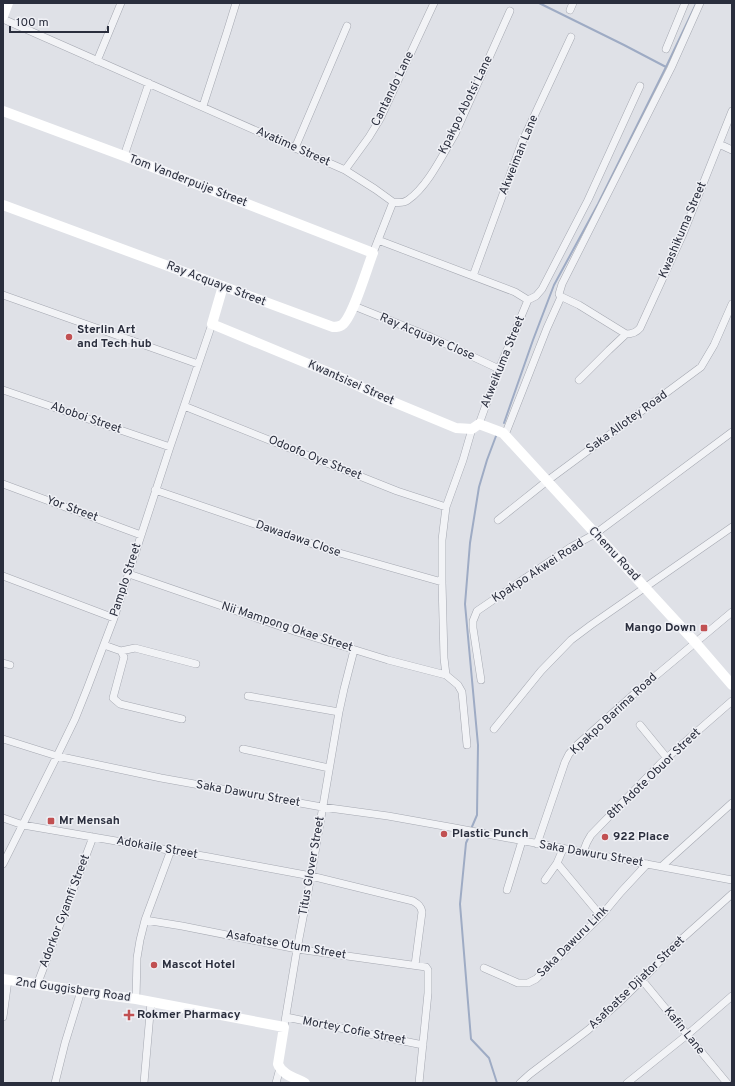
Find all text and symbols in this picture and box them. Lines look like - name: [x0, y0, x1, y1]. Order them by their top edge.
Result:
- scale bar: [10, 8, 108, 34]
- text: 100 m: [16, 15, 49, 31]
- street label: Cantando Lane: [368, 49, 418, 129]
- street label: Kpakpo Abotsi Lane: [435, 53, 497, 157]
- street label: Akweiman Lane: [496, 113, 542, 197]
- street label: Avatime Street: [253, 124, 333, 170]
- street label: Tom Vanderpuije Street: [126, 151, 250, 211]
- street label: Kwashikuma Street: [655, 179, 711, 281]
- street label: Ray Acquaye Street: [164, 258, 268, 310]
- street label: Ray Acquaye Close: [377, 310, 477, 364]
- street label: Akweikuma Street: [477, 314, 529, 410]
- place label: Sterlin Art and Tech hub: [77, 322, 152, 352]
- marker: Sterlin Art and Tech hub: [64, 332, 74, 342]
- street label: Kwantsisei Street: [305, 357, 397, 409]
- street label: Saka Allotey Road: [583, 387, 671, 457]
- street label: Aboboi Street: [48, 398, 124, 438]
- street label: Odoofo Oye Street: [266, 432, 364, 484]
- street label: Yor Street: [44, 492, 100, 526]
- street label: Dawadawa Close: [253, 517, 343, 561]
- street label: Chemu Road: [585, 523, 643, 585]
- street label: Kpakpo Akwei Road: [489, 535, 587, 607]
- street label: Pamplo Street: [107, 541, 145, 619]
- street label: Nii Mampong Okae Street: [219, 598, 355, 656]
- place label: Mango Down: [625, 620, 696, 636]
- marker: Mango Down: [699, 623, 709, 633]
- street label: Kpakpo Barima Road: [567, 669, 661, 759]
- street label: 8th Adote Obuor Street: [604, 725, 704, 823]
- street label: Saka Dawuru Street: [195, 777, 301, 811]
- place label: Mr Mensah: [59, 813, 120, 829]
- street label: Titus Glover Street: [295, 815, 329, 917]
- marker: Mr Mensah: [46, 816, 56, 826]
- place label: Plastic Punch: [452, 826, 528, 842]
- marker: Plastic Punch: [439, 829, 449, 839]
- place label: 922 Place: [613, 829, 669, 845]
- marker: 922 Place: [600, 832, 610, 842]
- street label: Adokaile Street: [115, 833, 199, 863]
- street label: Saka Dawuru Street: [538, 837, 644, 871]
- street label: Adorkor Gyamfi Street: [36, 852, 94, 970]
- street label: Saka Dawuru Link: [534, 903, 612, 981]
- street label: Asafoatse Otum Street: [225, 927, 347, 963]
- street label: Asafoatse Djiator Street: [585, 933, 689, 1033]
- place label: Mascot Hotel: [162, 957, 235, 973]
- marker: Mascot Hotel: [149, 960, 159, 970]
- street label: 2nd Guggisberg Road: [14, 974, 132, 1006]
- street label: Kafin Lane: [660, 1004, 708, 1058]
- place label: Rokmer Pharmacy: [137, 1007, 241, 1023]
- marker: Rokmer Pharmacy: [124, 1010, 134, 1020]
- street label: Mortey Cofie Street: [301, 1013, 407, 1049]

